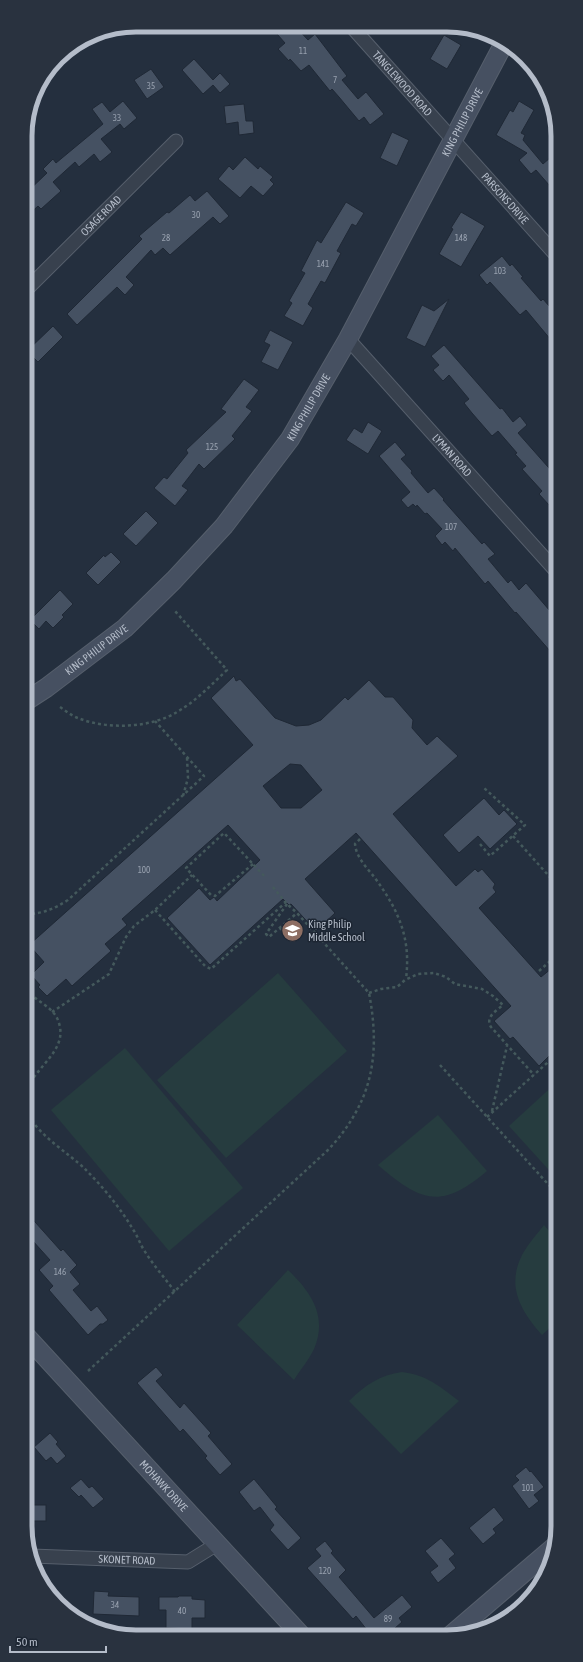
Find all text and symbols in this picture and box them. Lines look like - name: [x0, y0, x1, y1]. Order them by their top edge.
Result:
- house number: 11: [299, 46, 307, 56]
- street label: TANGLEWOOD ROAD: [370, 48, 434, 118]
- house number: 7: [333, 75, 337, 85]
- house number: 35: [147, 81, 155, 91]
- street label: KING PHILIP DRIVE: [439, 86, 485, 158]
- house number: 33: [113, 113, 121, 123]
- street label: PARSONS DRIVE: [479, 170, 531, 226]
- street label: OSAGE ROAD: [78, 193, 124, 238]
- house number: 30: [192, 210, 200, 220]
- house number: 28: [162, 233, 170, 243]
- house number: 148: [455, 233, 467, 243]
- house number: 141: [317, 259, 329, 269]
- house number: 103: [494, 266, 506, 276]
- street label: KING PHILIP DRIVE: [284, 372, 333, 443]
- street label: LYMAN ROAD: [430, 432, 474, 479]
- house number: 125: [206, 442, 218, 452]
- house number: 107: [445, 522, 457, 532]
- street label: KING PHILIP DRIVE: [63, 622, 130, 677]
- house number: 100: [138, 865, 150, 875]
- school or university icon: King Philip Middle School: [279, 917, 305, 943]
- place label: King Philip Middle School: [308, 918, 365, 943]
- house number: 146: [54, 1267, 66, 1277]
- street label: MOHAWK DRIVE: [137, 1458, 190, 1514]
- house number: 101: [522, 1483, 534, 1493]
- street label: SKONET ROAD: [98, 1553, 156, 1567]
- house number: 120: [319, 1566, 331, 1576]
- house number: 34: [111, 1600, 119, 1610]
- house number: 40: [178, 1606, 186, 1616]
- house number: 89: [384, 1614, 392, 1624]
- scale bar: [10, 1628, 106, 1654]
- text: 50 m: [16, 1635, 38, 1649]

